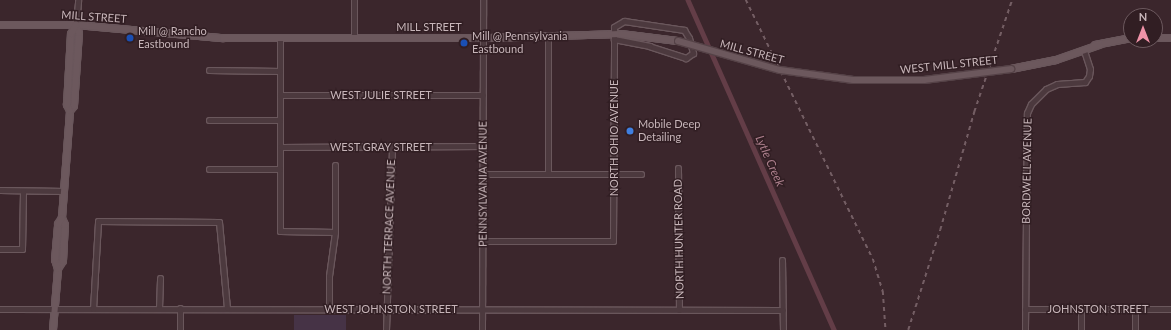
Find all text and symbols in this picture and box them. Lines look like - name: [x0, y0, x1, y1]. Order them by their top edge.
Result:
- street label: MILL STREET: [61, 8, 127, 26]
- north arrow: [1123, 8, 1163, 48]
- text: N: [1139, 10, 1147, 23]
- street label: MILL STREET: [396, 20, 462, 34]
- place label: Mill @ Rancho Eastbound: [138, 25, 207, 51]
- place label: Mill @ Pennsylvania Eastbound: [472, 30, 567, 56]
- marker: Mill @ Rancho Eastbound: [125, 33, 135, 43]
- street label: MILL STREET: [718, 37, 786, 67]
- marker: Mill @ Pennsylvania Eastbound: [459, 38, 469, 48]
- street label: WEST MILL STREET: [899, 53, 999, 77]
- street label: NORTH OHIO AVENUE: [607, 80, 621, 196]
- street label: WEST JULIE STREET: [330, 88, 432, 102]
- place label: Mobile Deep Detailing: [638, 118, 700, 144]
- street label: BORDWELL AVENUE: [1019, 118, 1035, 224]
- street label: PENNSYLVANIA AVENUE: [476, 121, 490, 247]
- marker: Mobile Deep Detailing: [625, 126, 635, 136]
- water label: Lytle Creek: [752, 133, 788, 189]
- street label: WEST GRAY STREET: [330, 140, 432, 154]
- street label: NORTH TERRACE AVENUE: [380, 159, 398, 295]
- street label: NORTH HUNTER ROAD: [671, 179, 687, 299]
- street label: WEST JOHNSTON STREET: [324, 302, 458, 316]
- street label: JOHNSTON STREET: [1048, 302, 1148, 316]

